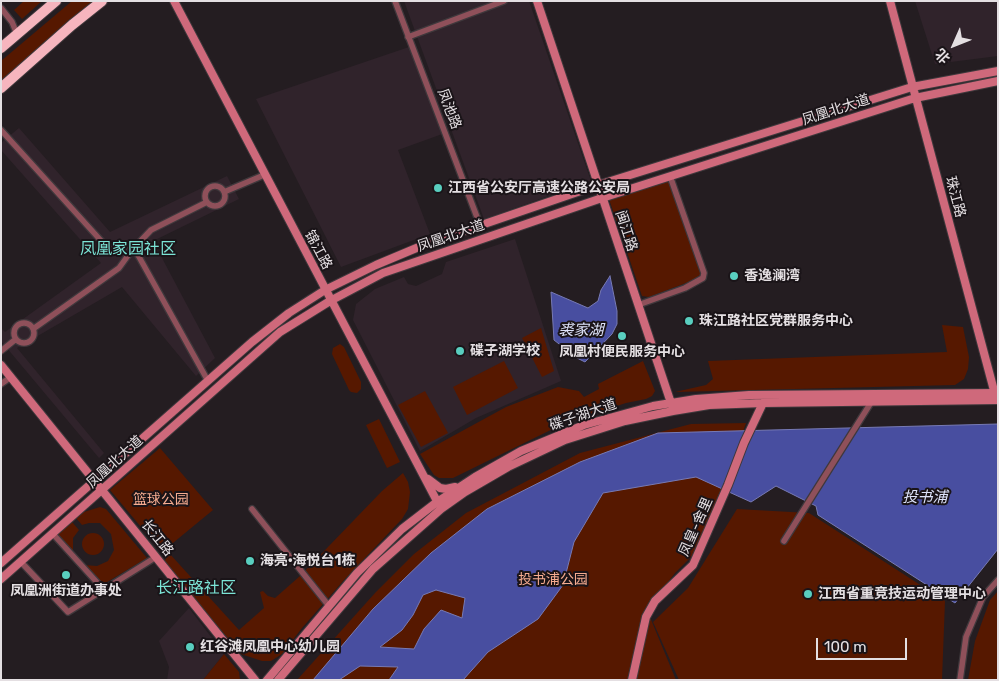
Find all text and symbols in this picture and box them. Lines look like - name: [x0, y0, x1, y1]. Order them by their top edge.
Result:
- north arrow: [929, 20, 979, 70]
- text: 北: [932, 45, 954, 67]
- street label: 凤池路: [434, 86, 464, 132]
- street label: 凤凰北大道: [800, 91, 872, 129]
- street label: 珠江路: [941, 175, 969, 219]
- place label: 江西省公安厅高速公路公安局: [448, 180, 630, 196]
- marker: 江西省公安厅高速公路公安局: [432, 182, 444, 194]
- street label: 闽江路: [612, 208, 640, 254]
- street label: 凤凰北大道: [415, 217, 487, 255]
- street label: 锦江路: [301, 228, 335, 272]
- district label: 凤凰家园社区: [80, 239, 176, 259]
- place label: 香逸澜湾: [744, 268, 800, 284]
- marker: 香逸澜湾: [728, 270, 740, 282]
- place label: 珠江路社区党群服务中心: [699, 313, 853, 329]
- marker: 珠江路社区党群服务中心: [683, 315, 695, 327]
- water label: 裘家湖: [559, 322, 603, 340]
- marker: 凤凰村便民服务中心: [616, 330, 628, 342]
- place label: 碟子湖学校: [470, 343, 540, 359]
- place label: 凤凰村便民服务中心: [559, 344, 685, 360]
- marker: 碟子湖学校: [454, 345, 466, 357]
- street label: 碟子湖大道: [547, 396, 619, 434]
- street label: 凤凰北大道: [83, 432, 147, 492]
- water label: 投书浦: [903, 489, 947, 507]
- park label: 篮球公园: [133, 492, 189, 508]
- street label: 凤皇-舍里: [676, 495, 716, 559]
- street label: 长江路: [137, 516, 177, 560]
- place label: 海亮·海悦台1栋: [260, 553, 356, 569]
- marker: 海亮·海悦台1栋: [244, 555, 256, 567]
- marker: 凤凰洲街道办事处: [60, 569, 72, 581]
- park label: 投书浦公园: [518, 572, 588, 588]
- district label: 长江路社区: [156, 578, 236, 598]
- place label: 凤凰洲街道办事处: [10, 583, 122, 599]
- place label: 江西省重竞技运动管理中心: [818, 586, 986, 602]
- marker: 江西省重竞技运动管理中心: [802, 588, 814, 600]
- scale bar: [819, 628, 910, 660]
- text: 100 m: [824, 638, 866, 656]
- place label: 红谷滩凤凰中心幼儿园: [200, 639, 340, 655]
- marker: 红谷滩凤凰中心幼儿园: [184, 641, 196, 653]

